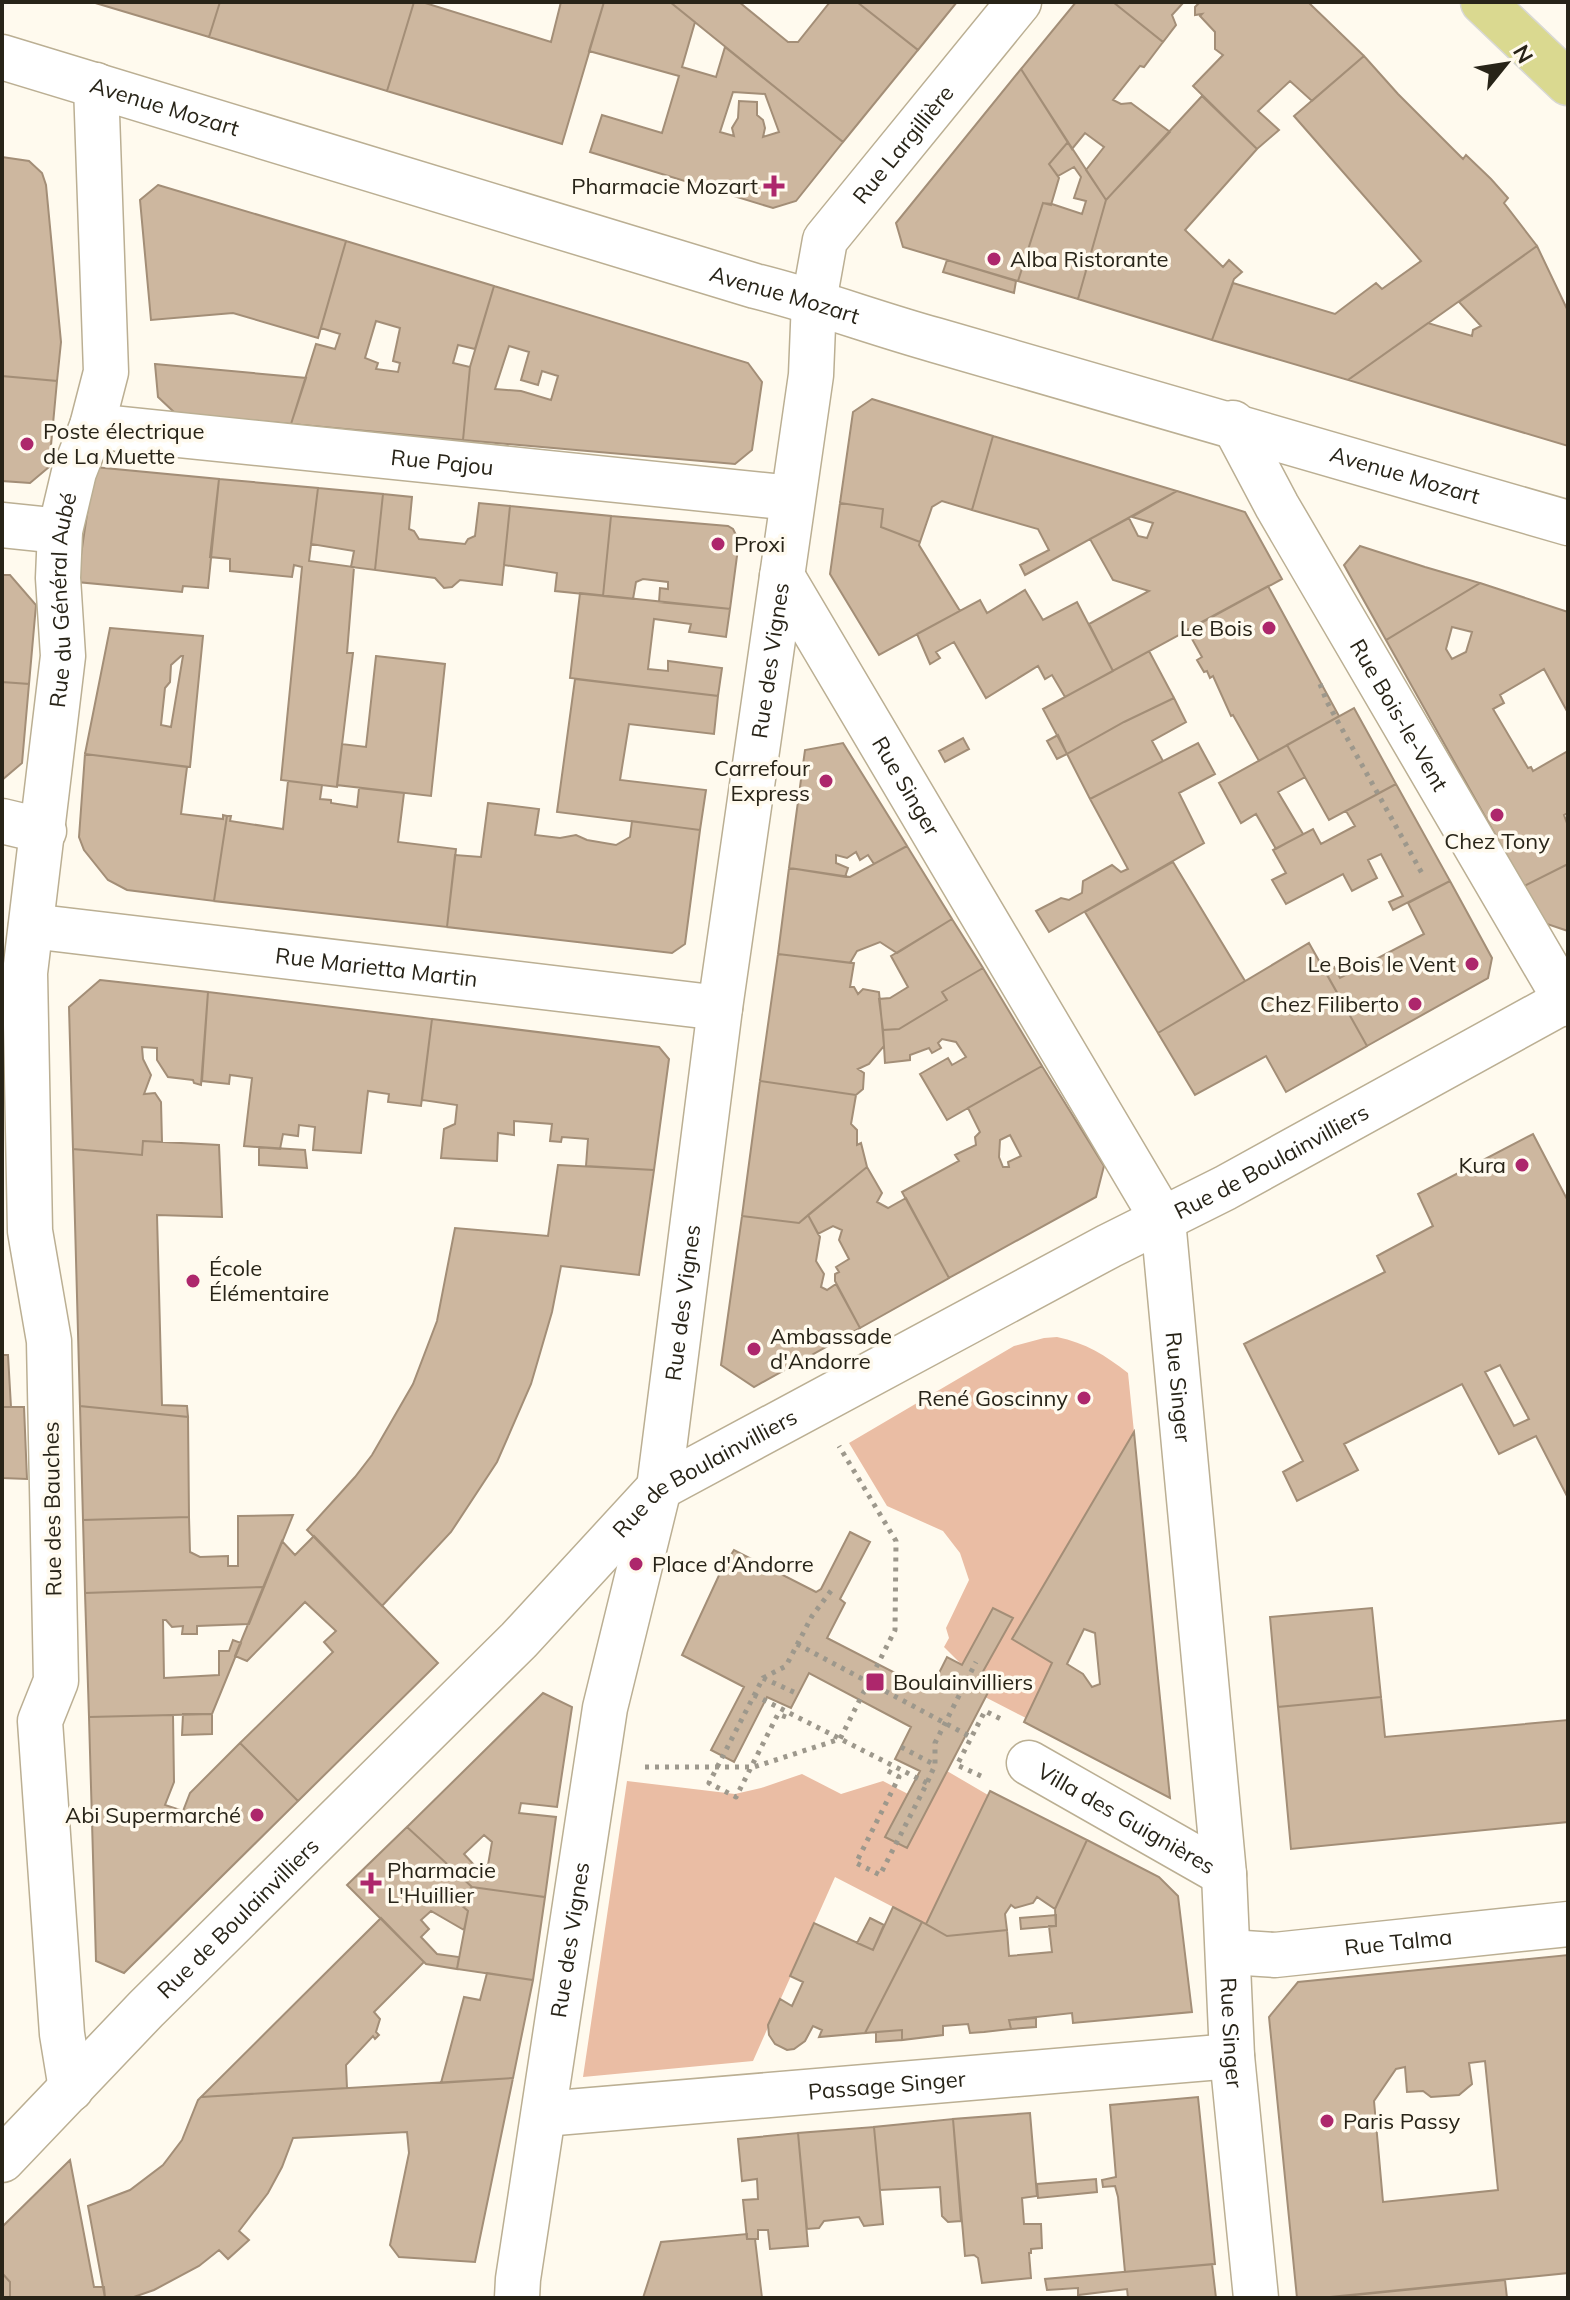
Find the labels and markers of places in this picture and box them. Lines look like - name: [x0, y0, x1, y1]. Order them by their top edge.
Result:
- place label: Pharmacie Mozart: [571, 172, 758, 200]
- marker: Pharmacie Mozart: [765, 177, 783, 195]
- place label: Alba Ristorante: [1010, 245, 1169, 273]
- marker: Alba Ristorante: [985, 250, 1003, 268]
- place label: Poste électrique de La Muette: [43, 417, 204, 470]
- marker: Poste électrique de La Muette: [18, 435, 36, 453]
- place label: Proxi: [734, 530, 785, 558]
- marker: Proxi: [709, 535, 727, 553]
- place label: Le Bois: [1180, 614, 1253, 642]
- marker: Le Bois: [1260, 619, 1278, 637]
- place label: Carrefour Express: [714, 754, 810, 807]
- marker: Carrefour Express: [817, 772, 835, 790]
- marker: Chez Tony: [1488, 806, 1506, 824]
- place label: Chez Tony: [1444, 827, 1550, 855]
- place label: Le Bois le Vent: [1307, 950, 1456, 978]
- marker: Le Bois le Vent: [1463, 955, 1481, 973]
- place label: Chez Filiberto: [1260, 990, 1399, 1018]
- marker: Chez Filiberto: [1406, 995, 1424, 1013]
- place label: Kura: [1459, 1151, 1506, 1179]
- marker: Kura: [1513, 1156, 1531, 1174]
- place label: École Élémentaire: [209, 1254, 329, 1307]
- marker: École Élémentaire: [184, 1272, 202, 1290]
- place label: Ambassade d'Andorre: [770, 1322, 892, 1375]
- marker: Ambassade d'Andorre: [745, 1340, 763, 1358]
- place label: René Goscinny: [917, 1384, 1068, 1412]
- marker: René Goscinny: [1075, 1389, 1093, 1407]
- place label: Place d'Andorre: [652, 1550, 814, 1578]
- marker: Place d'Andorre: [627, 1555, 645, 1573]
- place label: Boulainvilliers: [893, 1668, 1033, 1696]
- marker: Boulainvilliers: [864, 1671, 886, 1693]
- place label: Abi Supermarché: [65, 1801, 241, 1829]
- marker: Abi Supermarché: [248, 1806, 266, 1824]
- place label: Pharmacie L'Huillier: [387, 1856, 496, 1909]
- marker: Pharmacie L'Huillier: [362, 1874, 380, 1892]
- place label: Paris Passy: [1343, 2107, 1460, 2135]
- marker: Paris Passy: [1318, 2112, 1336, 2130]

